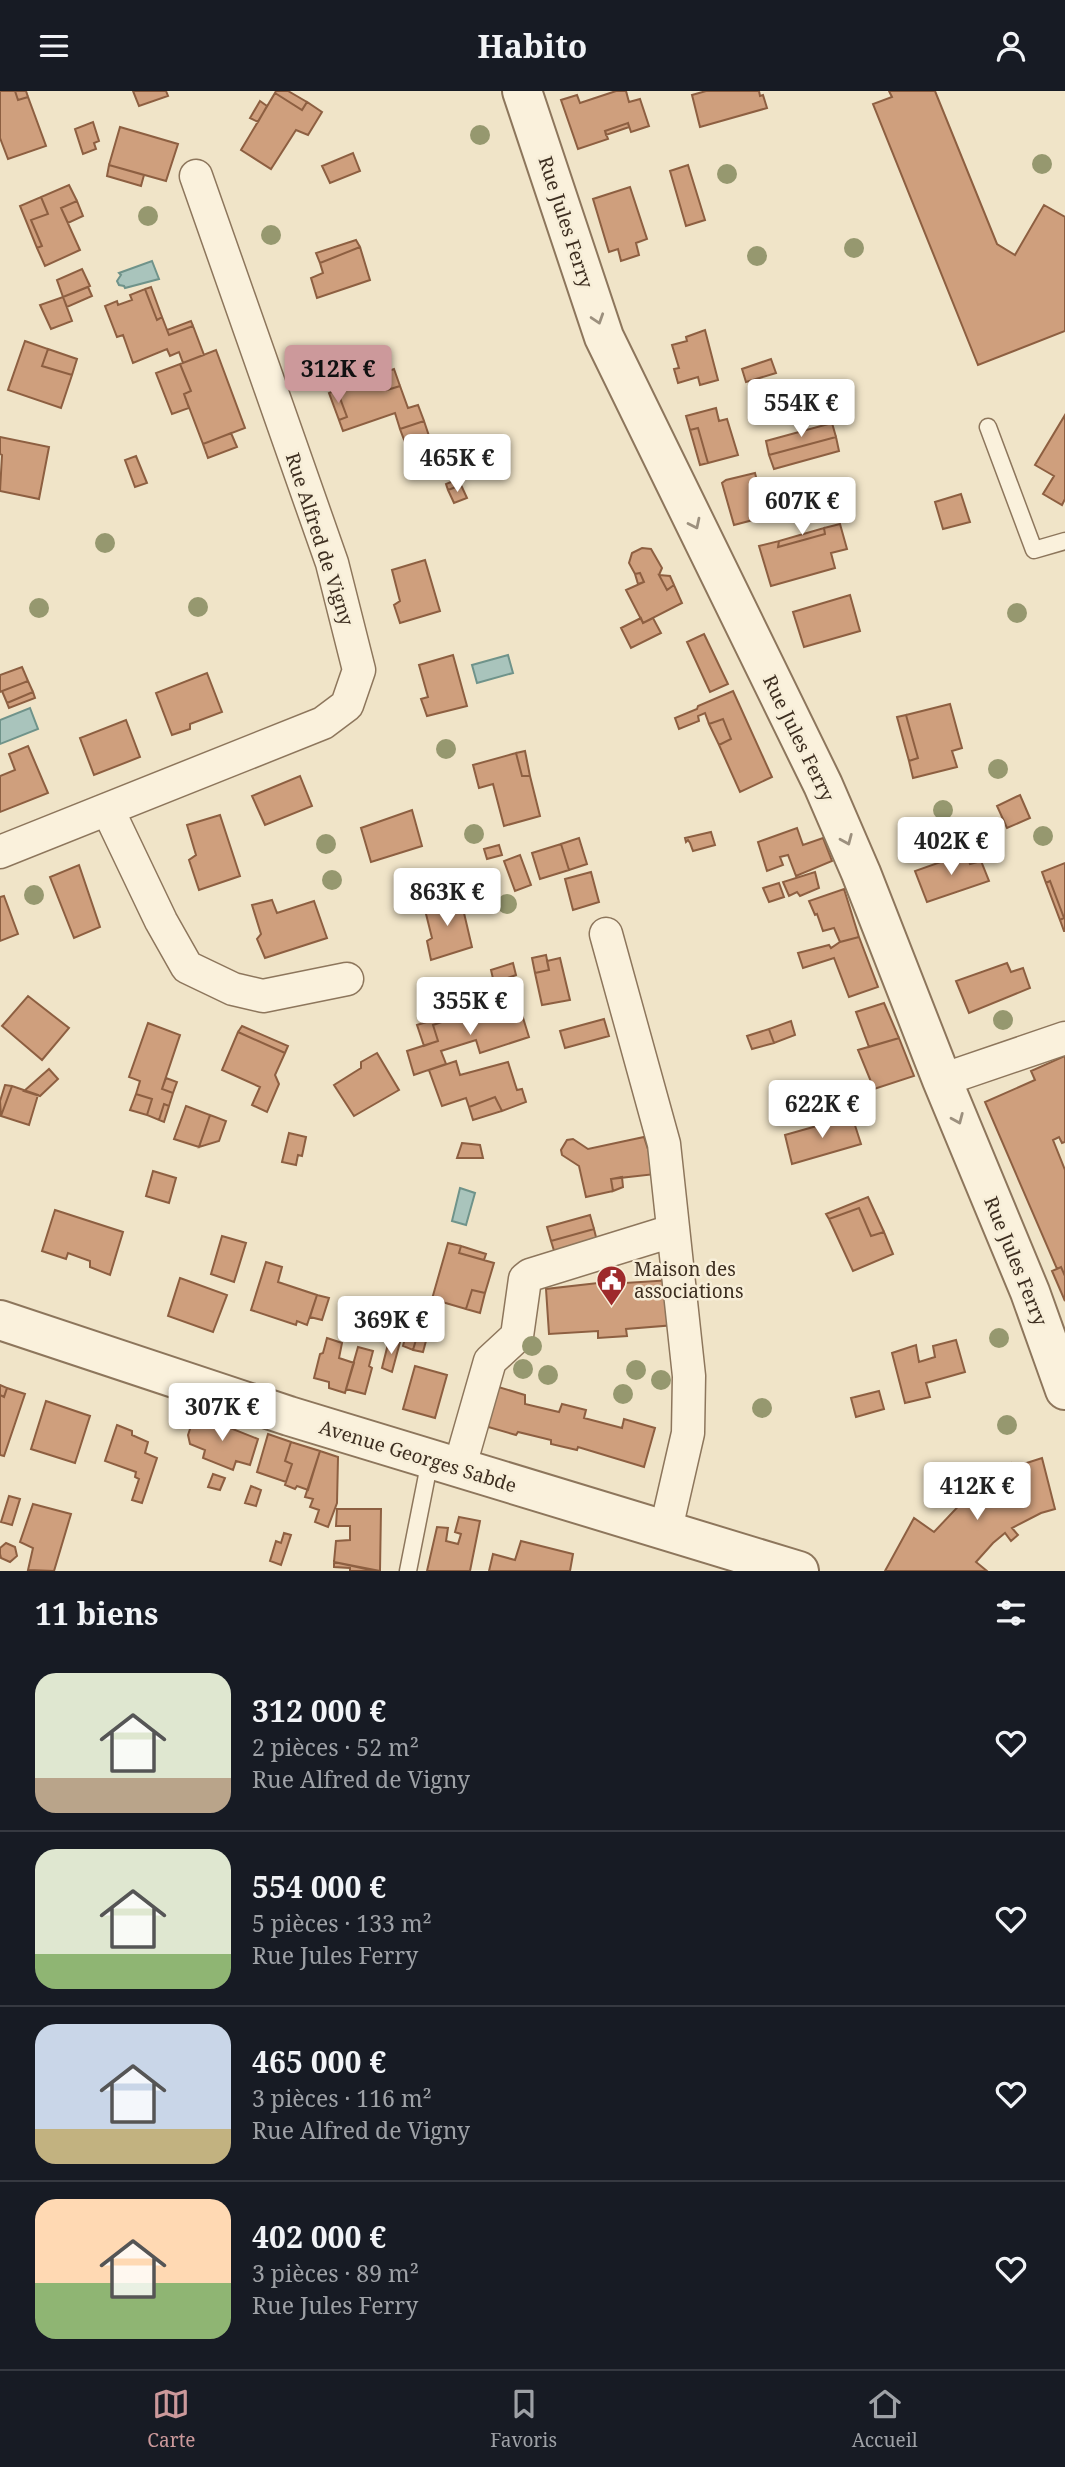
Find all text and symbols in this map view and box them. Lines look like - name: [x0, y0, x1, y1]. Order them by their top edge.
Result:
- text: Habito: [477, 24, 588, 67]
- icon: menu: [35, 27, 73, 65]
- icon: person: [992, 27, 1030, 65]
- street label: Rue Jules Ferry: [532, 153, 600, 292]
- one-way arrow: [589, 312, 604, 324]
- pin: 312K €: [281, 345, 395, 405]
- text: 312K €: [301, 352, 375, 384]
- pin: 554K €: [744, 379, 858, 439]
- text: 554K €: [764, 386, 838, 418]
- pin: 465K €: [400, 435, 514, 494]
- text: 465K €: [420, 441, 494, 473]
- street label: Rue Alfred de Vigny: [280, 449, 360, 629]
- pin: 607K €: [745, 477, 859, 537]
- text: 607K €: [765, 484, 839, 516]
- one-way arrow: [687, 517, 701, 529]
- street label: Rue Jules Ferry: [757, 671, 841, 806]
- pin: 402K €: [894, 817, 1008, 877]
- text: 402K €: [914, 824, 988, 856]
- one-way arrow: [838, 833, 852, 845]
- pin: 863K €: [390, 869, 504, 928]
- text: 863K €: [410, 875, 484, 907]
- pin: 355K €: [413, 977, 527, 1037]
- text: 355K €: [433, 984, 507, 1016]
- pin: 622K €: [765, 1081, 879, 1140]
- text: 622K €: [785, 1087, 859, 1119]
- one-way arrow: [950, 1112, 964, 1124]
- street label: Rue Jules Ferry: [978, 1192, 1054, 1330]
- place label: Maison des associations: [634, 1256, 743, 1304]
- public building icon: Maison des associations: [594, 1263, 628, 1307]
- pin: 369K €: [334, 1297, 448, 1356]
- text: 369K €: [354, 1303, 428, 1335]
- pin: 307K €: [165, 1383, 279, 1443]
- text: 307K €: [185, 1390, 259, 1422]
- street label: Avenue Georges Sabde: [316, 1414, 520, 1498]
- pin: 412K €: [920, 1463, 1034, 1522]
- text: 412K €: [940, 1469, 1014, 1501]
- text: 11 biens: [35, 1593, 158, 1634]
- icon: filters: [992, 1594, 1030, 1632]
- text: 312 000 €: [252, 1690, 386, 1731]
- icon: home: [91, 1701, 175, 1785]
- icon: heart: [992, 1724, 1030, 1762]
- text: 2 pièces · 52 m²: [252, 1731, 419, 1763]
- text: Rue Alfred de Vigny: [252, 1763, 470, 1795]
- text: 554 000 €: [252, 1866, 386, 1907]
- icon: home: [91, 1877, 175, 1961]
- icon: heart: [992, 1900, 1030, 1938]
- text: 5 pièces · 133 m²: [252, 1907, 432, 1939]
- text: Rue Jules Ferry: [252, 1939, 418, 1971]
- text: 465 000 €: [252, 2041, 386, 2082]
- icon: home: [91, 2052, 175, 2136]
- icon: heart: [992, 2075, 1030, 2113]
- text: 3 pièces · 116 m²: [252, 2082, 432, 2114]
- text: Rue Alfred de Vigny: [252, 2114, 470, 2146]
- text: 402 000 €: [252, 2216, 386, 2257]
- icon: home: [91, 2227, 175, 2311]
- icon: heart: [992, 2250, 1030, 2288]
- text: 3 pièces · 89 m²: [252, 2257, 419, 2289]
- text: Rue Jules Ferry: [252, 2289, 418, 2321]
- tab: Carte: [147, 2385, 196, 2453]
- tab: Favoris: [490, 2385, 557, 2453]
- tab: Accueil: [852, 2385, 918, 2453]

